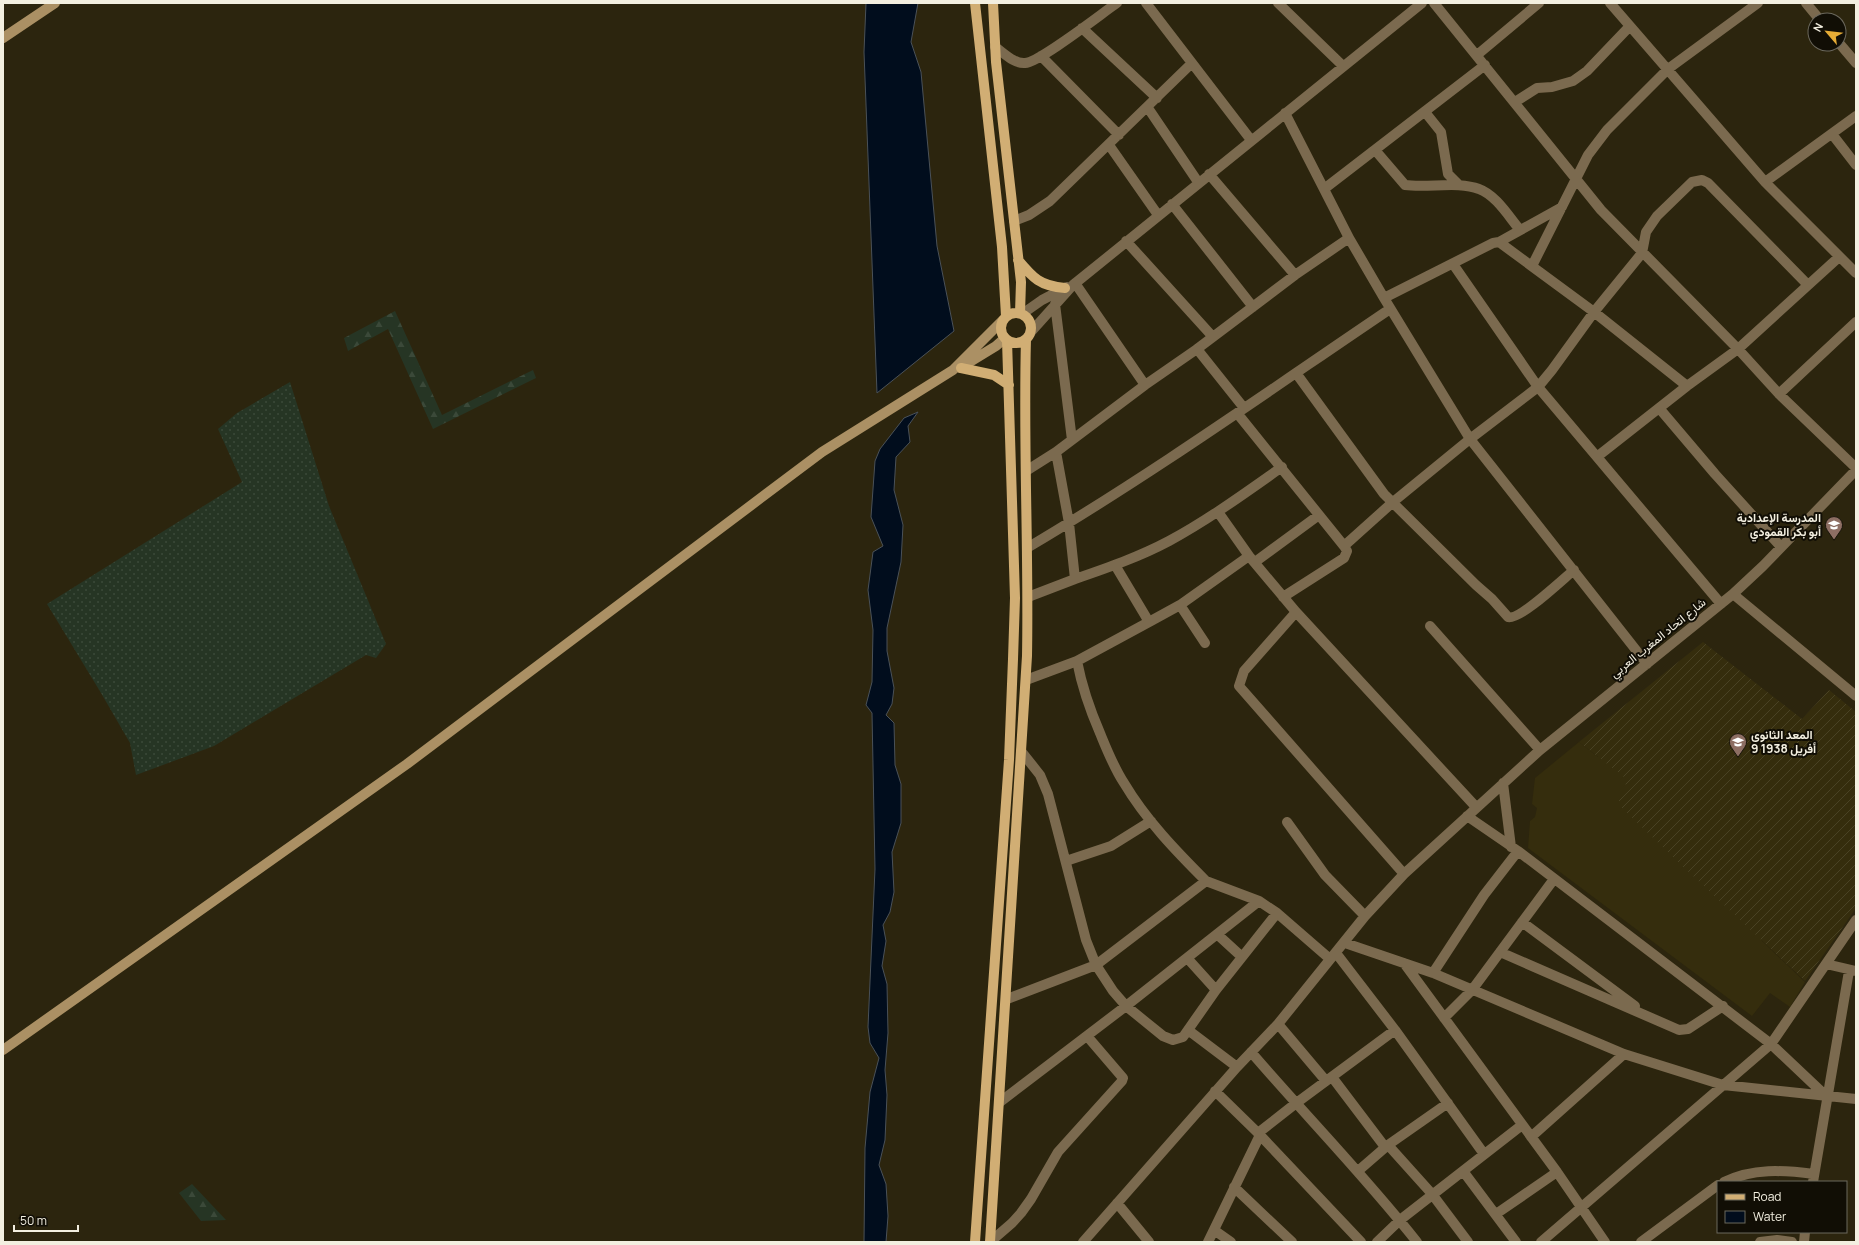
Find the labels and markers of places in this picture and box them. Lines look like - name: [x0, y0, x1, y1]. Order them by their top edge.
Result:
- place label: المدرسة الإعدادية أبو بكر القمودي: [1737, 509, 1821, 542]
- school or university icon: المدرسة الإعدادية أبو بكر القمودي: [1824, 515, 1844, 540]
- place label: المعد الثانوي 9 أفريل 1938: [1751, 726, 1816, 757]
- school or university icon: المعد الثانوي 9 أفريل 1938: [1728, 732, 1748, 757]

